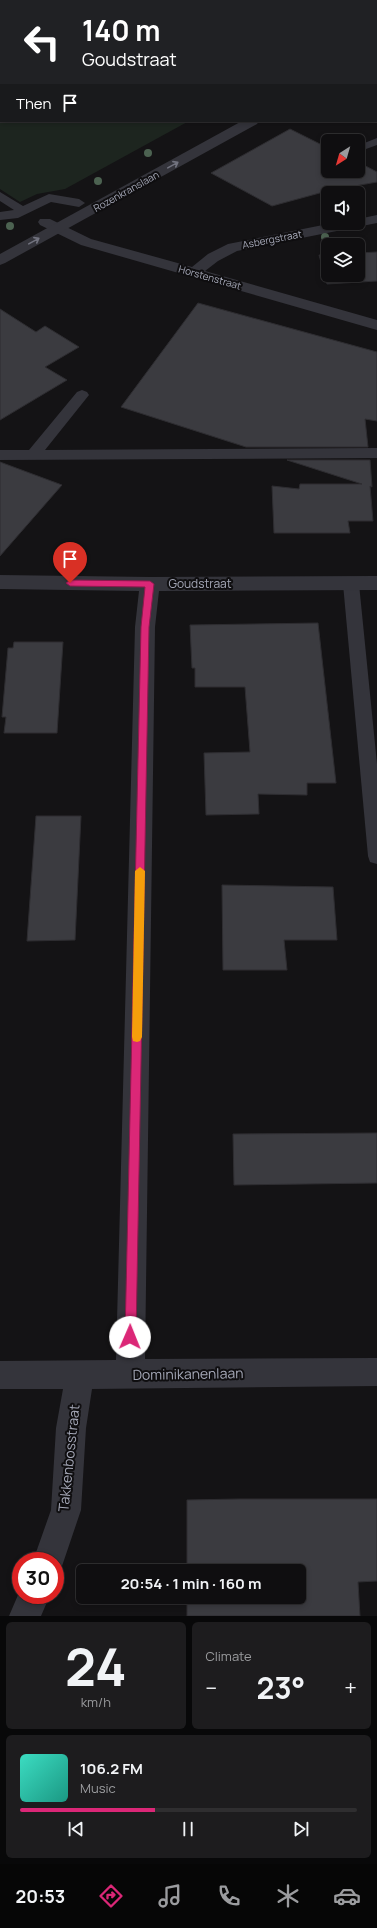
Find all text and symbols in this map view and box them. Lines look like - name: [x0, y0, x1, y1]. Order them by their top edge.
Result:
- text: 140 m: [82, 11, 161, 49]
- icon: left: [16, 16, 68, 68]
- text: Goudstraat: [82, 47, 177, 71]
- icon: arrive: [59, 92, 81, 114]
- text: Then: [16, 93, 51, 114]
- north arrow: [321, 134, 365, 178]
- map controls: [321, 134, 365, 282]
- one-way arrow: [166, 160, 178, 168]
- street label: Rozenkranslaan: [91, 167, 161, 215]
- button: sound: [321, 186, 365, 230]
- street label: Asbergstraat: [241, 226, 303, 252]
- one-way arrow: [28, 237, 40, 244]
- button: layers: [321, 238, 365, 282]
- street label: Horstenstraat: [177, 261, 243, 293]
- pin: [53, 542, 87, 583]
- icon: arrive: [59, 548, 81, 570]
- street label: Goudstraat: [168, 575, 232, 592]
- position arrow: [109, 1316, 151, 1358]
- street label: Dominikanenlaan: [132, 1363, 244, 1384]
- street label: Takkenbosstraat: [53, 1403, 84, 1513]
- speed limit sign: 30: [12, 1552, 64, 1604]
- text: 20:54 · 1 min · 160 m: [121, 1573, 261, 1594]
- text: 24: [65, 1631, 127, 1702]
- text: Climate: [206, 1647, 252, 1665]
- text: 23°: [256, 1667, 305, 1708]
- text: −: [206, 1673, 217, 1703]
- text: +: [344, 1673, 357, 1703]
- text: km/h: [81, 1693, 111, 1711]
- text: 106.2 FM: [80, 1758, 143, 1779]
- text: Music: [80, 1779, 116, 1797]
- icon: previous: [65, 1818, 87, 1840]
- icon: pause: [177, 1818, 199, 1840]
- icon: next: [290, 1818, 312, 1840]
- icon: directions: [97, 1882, 125, 1910]
- icon: music: [156, 1882, 184, 1910]
- icon: phone: [215, 1882, 243, 1910]
- icon: climate: [274, 1882, 302, 1910]
- icon: car: [333, 1882, 361, 1910]
- text: 20:53: [16, 1884, 65, 1908]

